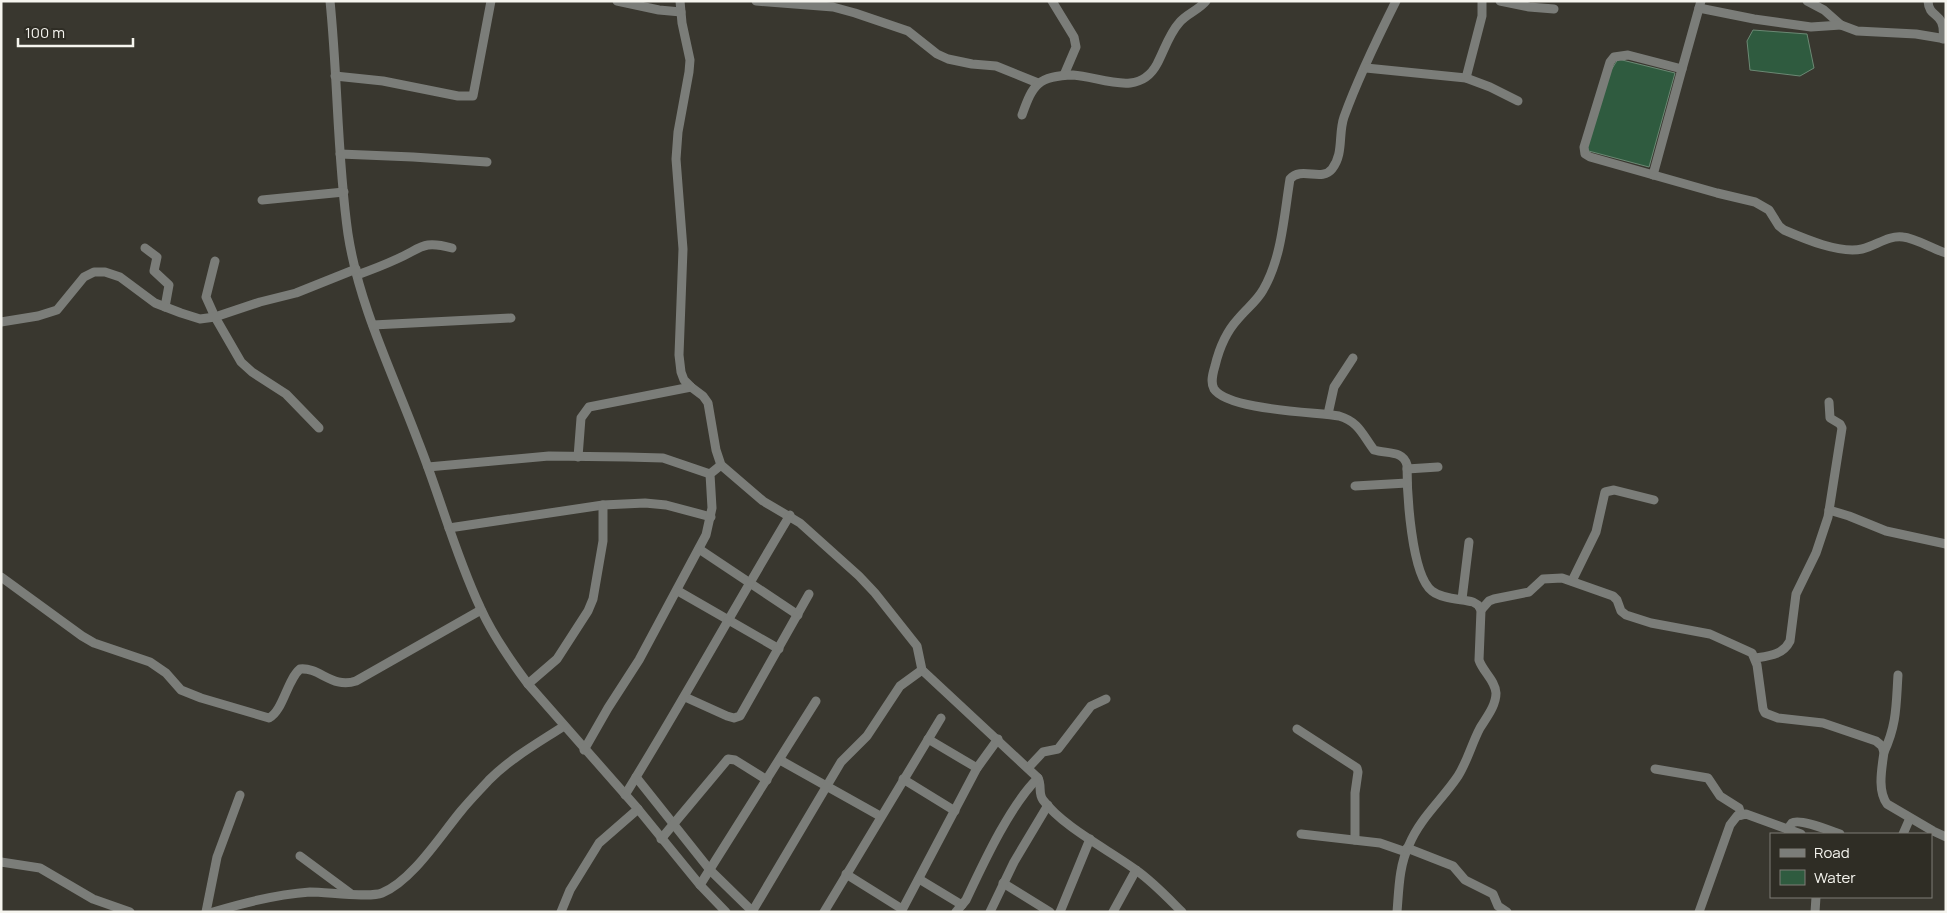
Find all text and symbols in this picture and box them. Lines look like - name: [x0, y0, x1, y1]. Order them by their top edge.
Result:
- scale bar: [18, 15, 132, 47]
- text: 100 m: [25, 22, 65, 43]
- legend: [1770, 833, 1932, 898]
- text: Road: [1814, 842, 1850, 863]
- text: Water: [1814, 867, 1856, 888]

